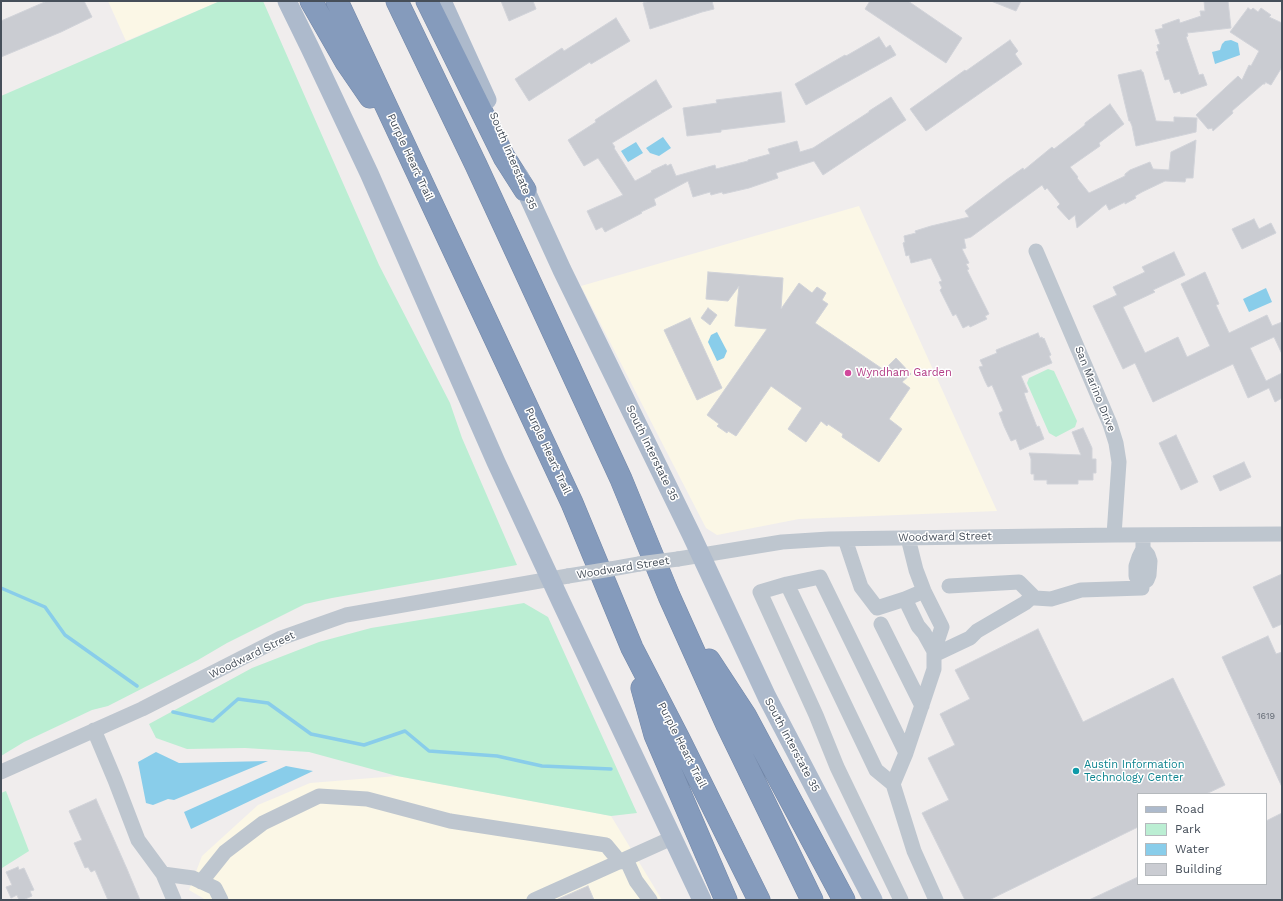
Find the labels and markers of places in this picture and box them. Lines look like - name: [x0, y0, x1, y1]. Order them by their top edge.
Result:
- place label: Wyndham Garden: [856, 366, 952, 380]
- marker: Wyndham Garden: [843, 368, 853, 378]
- place label: Austin Information Technology Center: [1084, 758, 1184, 784]
- marker: Austin Information Technology Center: [1071, 766, 1081, 776]

